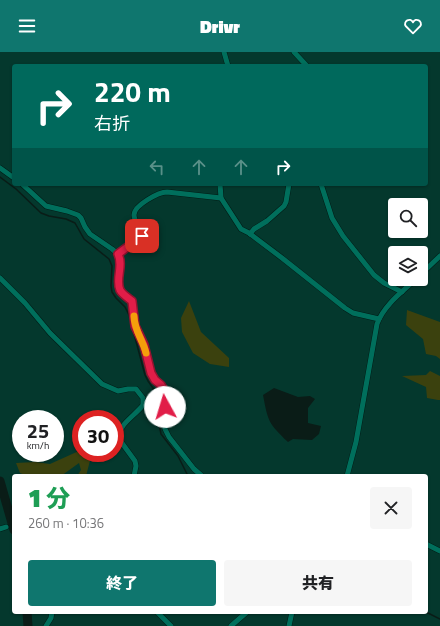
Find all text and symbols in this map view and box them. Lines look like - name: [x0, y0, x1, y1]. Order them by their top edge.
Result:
- text: Drivr: [200, 13, 240, 40]
- icon: menu: [16, 15, 38, 37]
- icon: heart: [402, 15, 424, 37]
- text: 220 m: [94, 70, 171, 113]
- icon: right: [28, 80, 80, 132]
- text: 右折: [94, 110, 130, 137]
- icon: left: [146, 156, 168, 178]
- icon: ahead: [188, 156, 210, 178]
- icon: ahead: [230, 156, 252, 178]
- icon: right: [272, 156, 294, 178]
- map controls: [388, 198, 428, 286]
- button: search: [388, 198, 428, 238]
- pin: [125, 219, 159, 253]
- icon: arrive: [131, 225, 153, 247]
- button: layers: [388, 246, 428, 286]
- position arrow: [144, 386, 186, 428]
- speed limit sign: 30: [72, 410, 124, 462]
- text: 25: [27, 415, 49, 446]
- text: km/h: [27, 438, 49, 453]
- text: 1 分: [28, 480, 70, 516]
- button: close: [370, 487, 412, 529]
- text: 260 m · 10:36: [28, 513, 104, 533]
- button: 終了: [28, 560, 216, 606]
- button: 共有: [224, 560, 412, 606]

